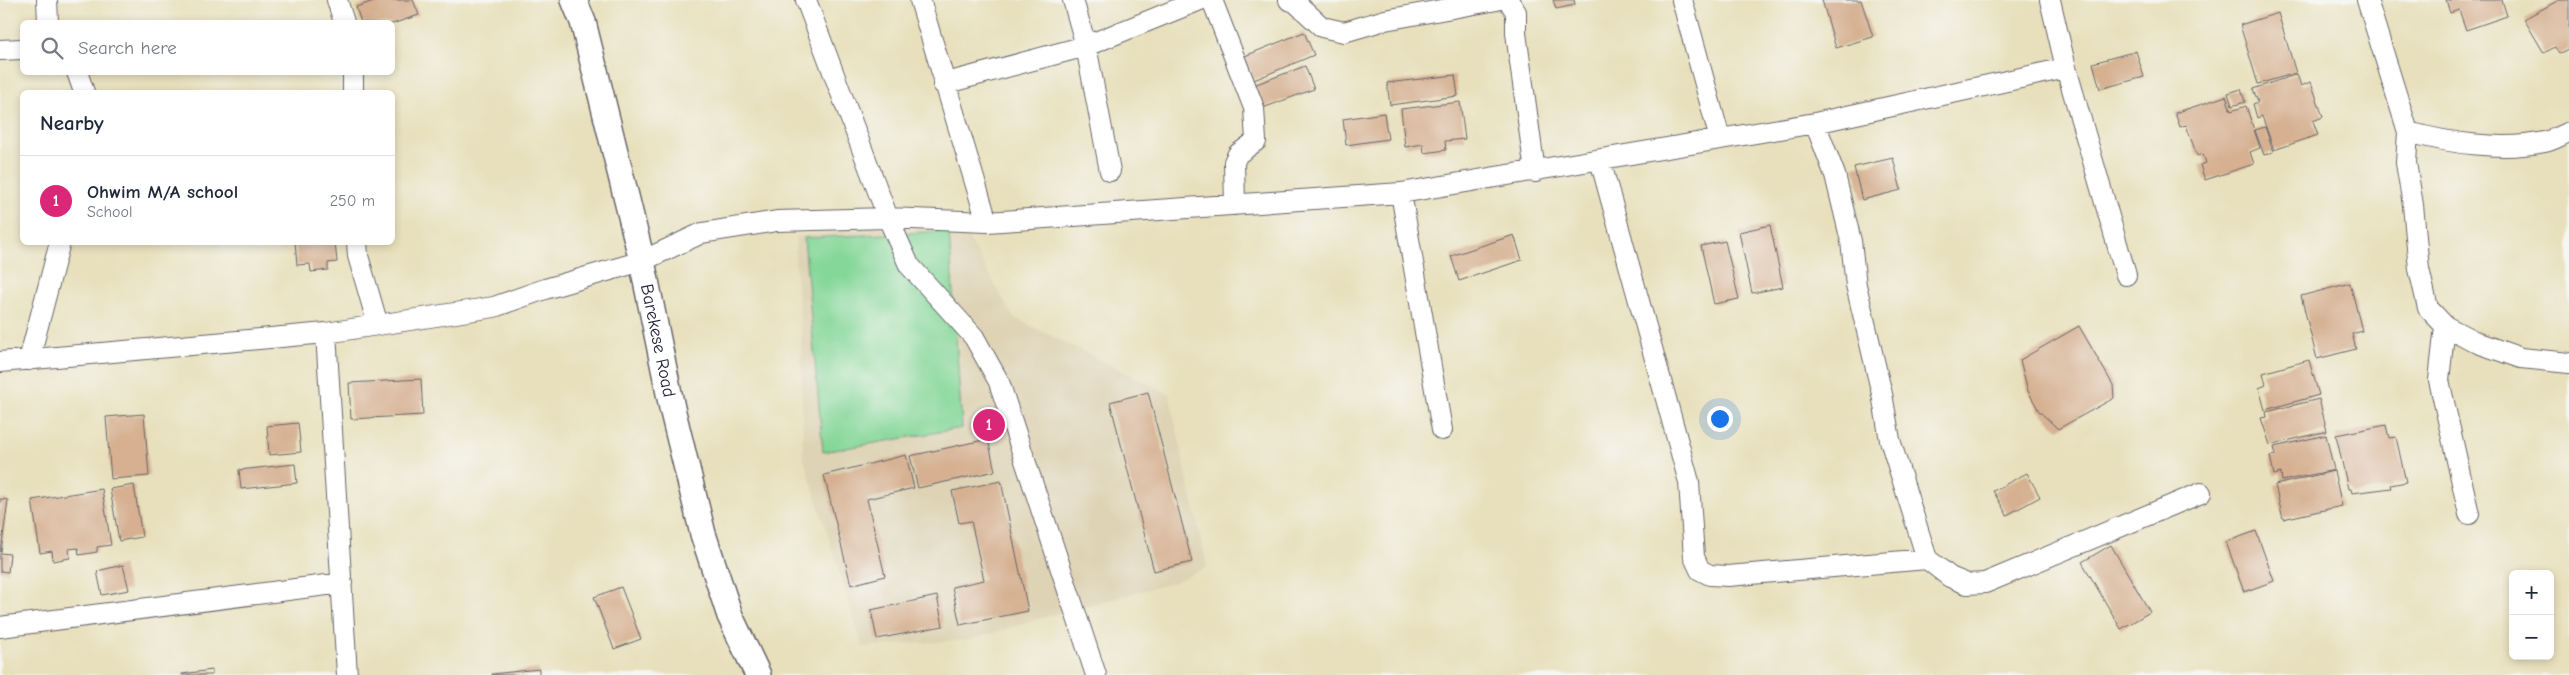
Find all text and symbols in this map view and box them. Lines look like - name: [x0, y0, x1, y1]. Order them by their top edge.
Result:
- search box: [20, 20, 395, 75]
- icon: search: [38, 34, 66, 62]
- text: Search here: [78, 37, 177, 59]
- text: Nearby: [40, 111, 104, 135]
- text: Ohwim M/A school: [87, 181, 238, 203]
- text: 1: [53, 192, 59, 210]
- text: 250 m: [330, 192, 375, 210]
- text: School: [87, 203, 133, 221]
- street label: Barekese Road: [636, 282, 680, 399]
- pin: 1: [973, 406, 1005, 444]
- your location: [1707, 406, 1733, 432]
- map controls: [2509, 570, 2554, 660]
- button: +: [2509, 570, 2554, 615]
- button: −: [2509, 615, 2554, 660]

